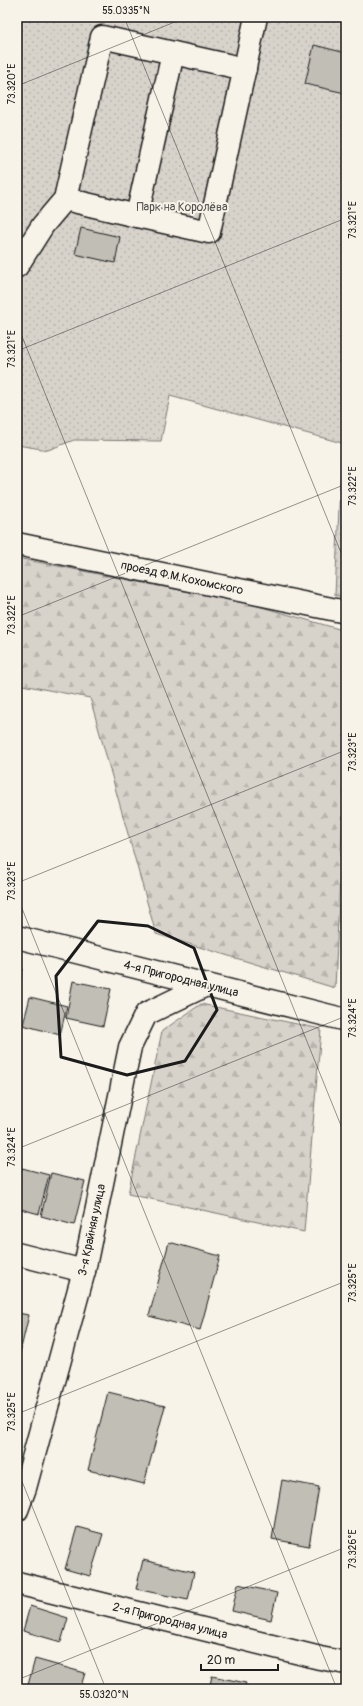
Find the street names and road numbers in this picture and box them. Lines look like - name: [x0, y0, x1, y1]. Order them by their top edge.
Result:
- street label: проезд Ф.М.Кохомского: [119, 558, 245, 598]
- street label: 4-я Пригородная улица: [122, 957, 240, 1001]
- street label: 3-я Крайняя улица: [75, 1182, 109, 1277]
- street label: 2-я Пригородная улица: [111, 1599, 229, 1643]

